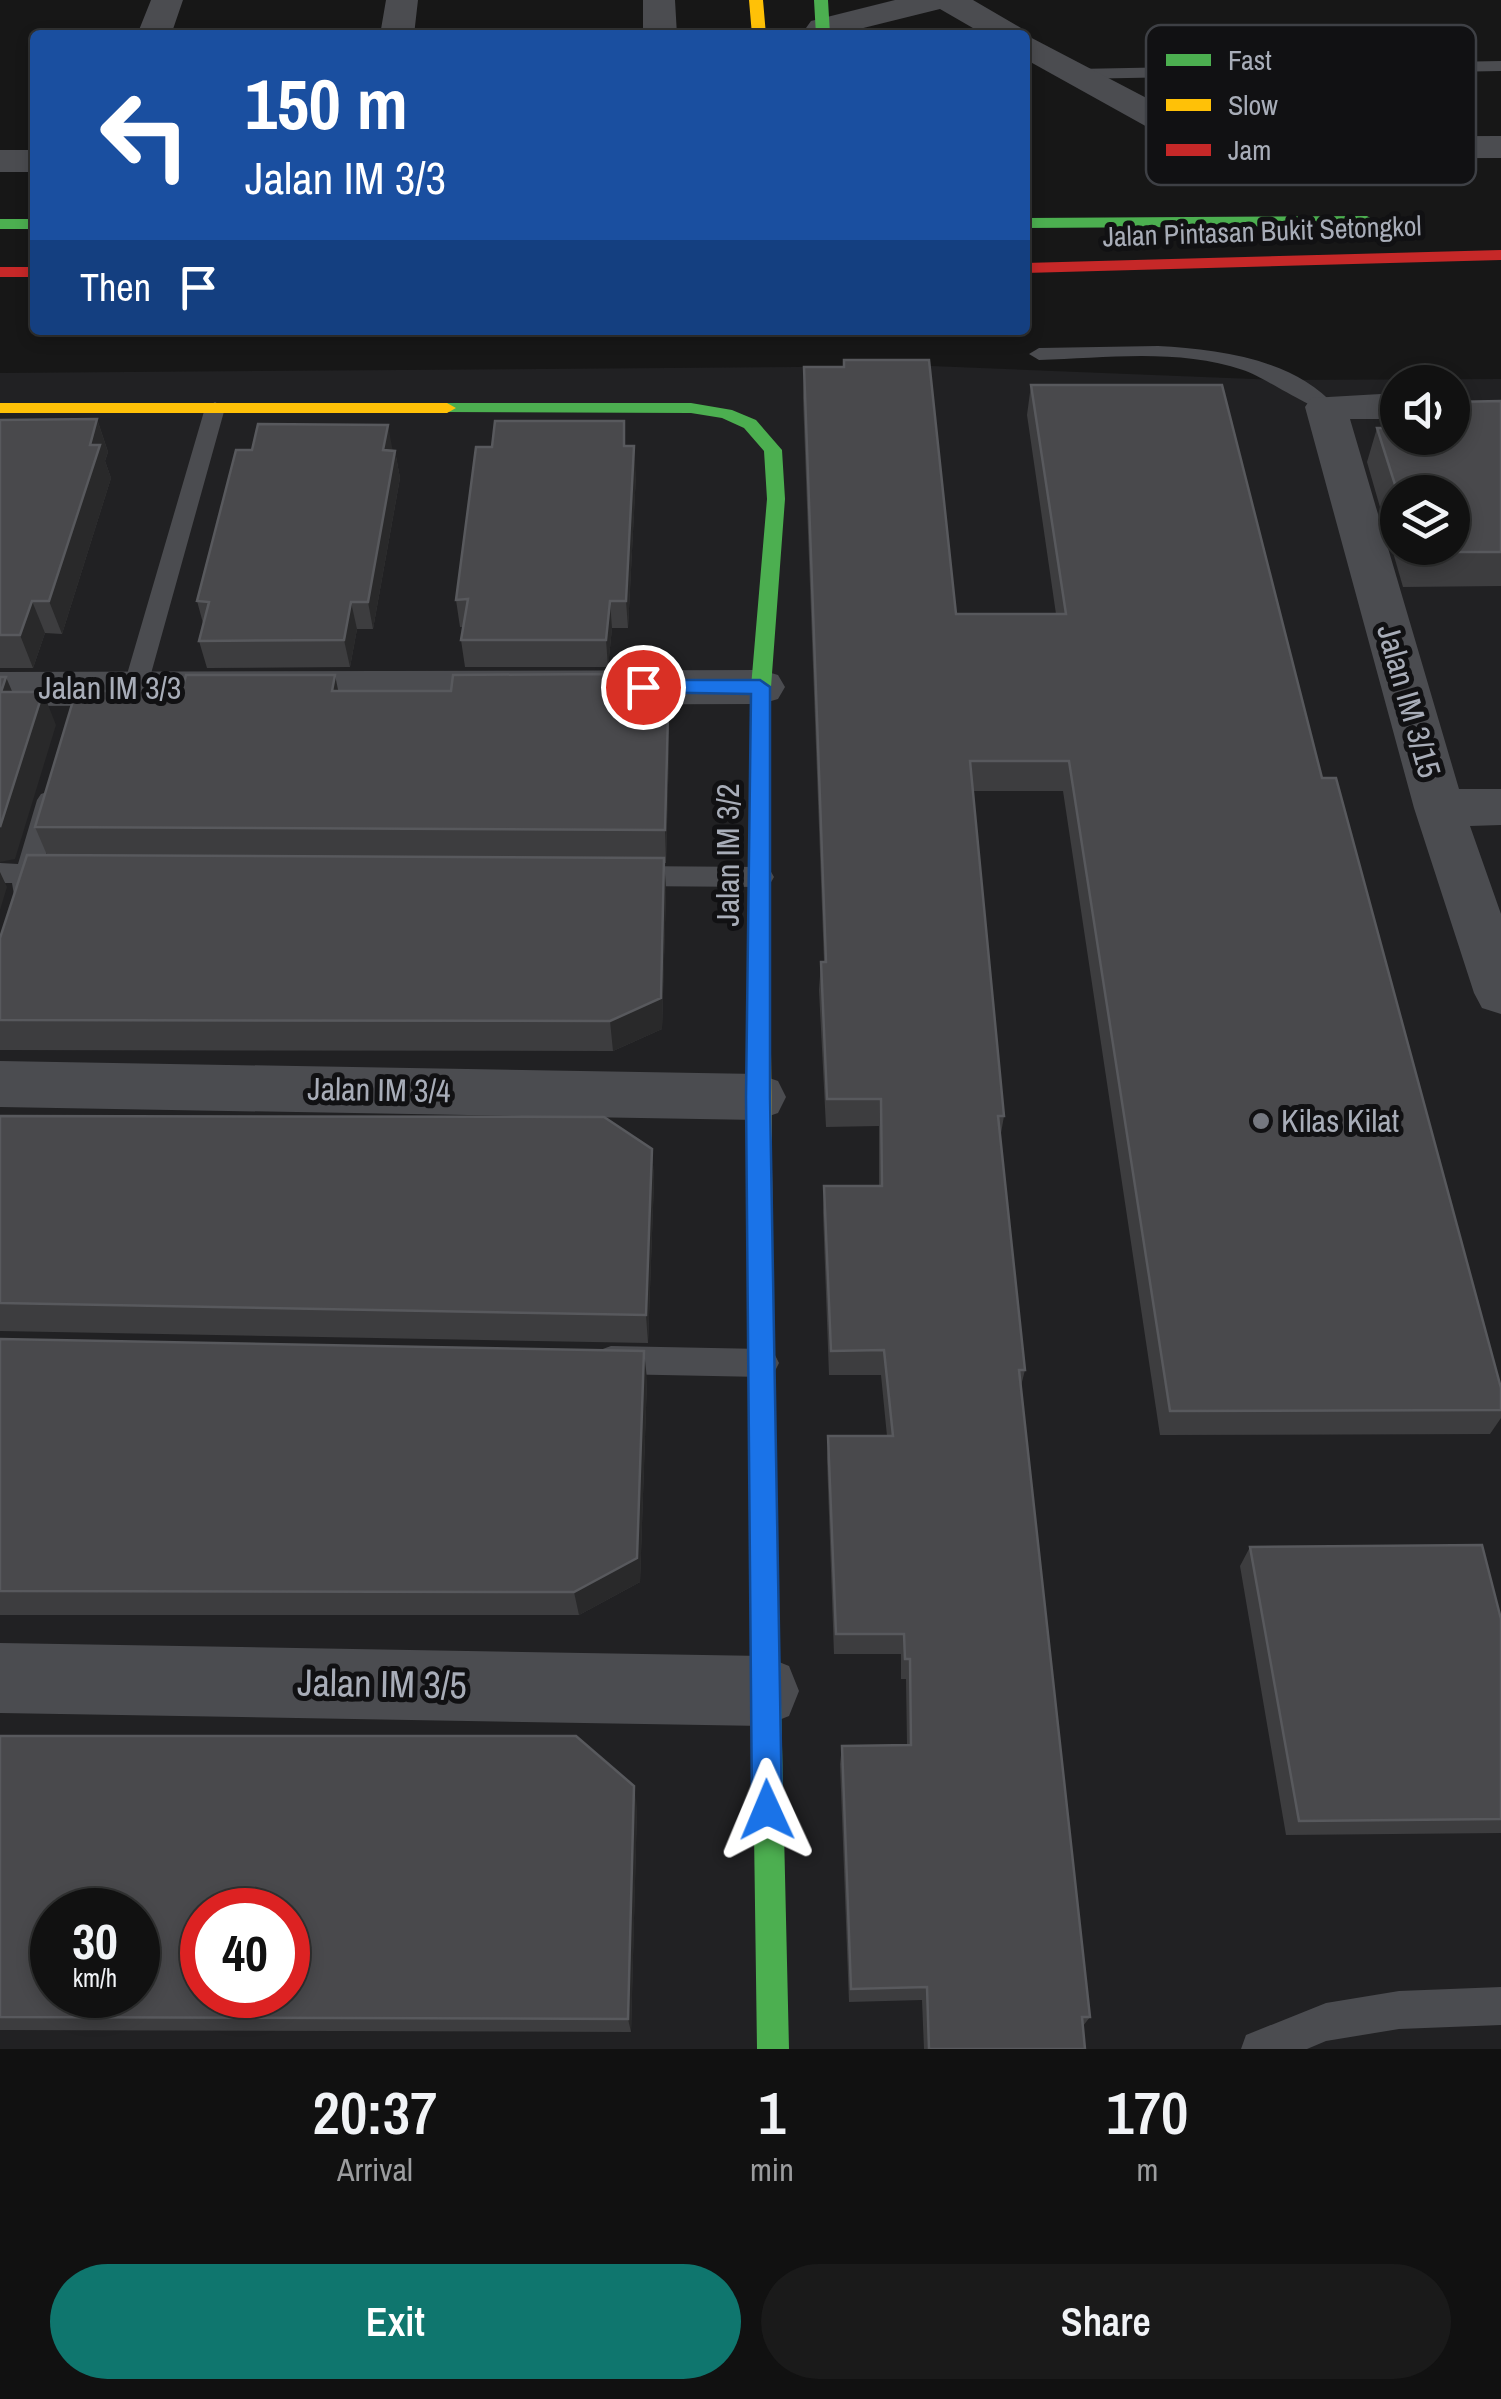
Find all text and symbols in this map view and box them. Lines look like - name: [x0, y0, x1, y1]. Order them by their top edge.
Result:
- legend: [1146, 25, 1476, 185]
- text: Fast: [1228, 41, 1272, 79]
- text: 150 m: [245, 57, 408, 151]
- icon: left: [80, 70, 210, 200]
- text: Slow: [1228, 86, 1278, 124]
- text: Jam: [1228, 131, 1271, 169]
- text: Jalan IM 3/3: [245, 147, 446, 208]
- street label: Jalan Pintasan Bukit Setongkol: [1102, 206, 1422, 256]
- icon: arrive: [171, 260, 226, 315]
- text: Then: [80, 262, 151, 313]
- map controls: [1380, 365, 1470, 565]
- button: sound: [1380, 365, 1470, 455]
- button: layers: [1380, 475, 1470, 565]
- street label: Jalan IM 3/15: [1367, 619, 1452, 783]
- pin: [601, 645, 686, 730]
- icon: arrive: [616, 660, 671, 715]
- street label: Jalan IM 3/3: [39, 666, 181, 709]
- street label: Jalan IM 3/2: [706, 784, 749, 926]
- street label: Jalan IM 3/4: [307, 1067, 451, 1112]
- place label: Kilas Kilat: [1281, 1099, 1399, 1142]
- marker: Kilas Kilat: [1250, 1110, 1272, 1132]
- street label: Jalan IM 3/5: [297, 1657, 467, 1710]
- position arrow: [715, 1758, 819, 1862]
- speed limit sign: 40: [180, 1888, 310, 2018]
- text: 30: [72, 1907, 118, 1975]
- text: km/h: [73, 1961, 117, 1995]
- text: 20:37: [313, 2072, 437, 2153]
- text: 1: [758, 2072, 786, 2153]
- text: 170: [1106, 2072, 1188, 2153]
- text: Arrival: [337, 2148, 413, 2191]
- text: min: [750, 2148, 794, 2191]
- text: m: [1136, 2148, 1158, 2191]
- button: Exit: [50, 2264, 741, 2379]
- button: Share: [761, 2264, 1451, 2379]

